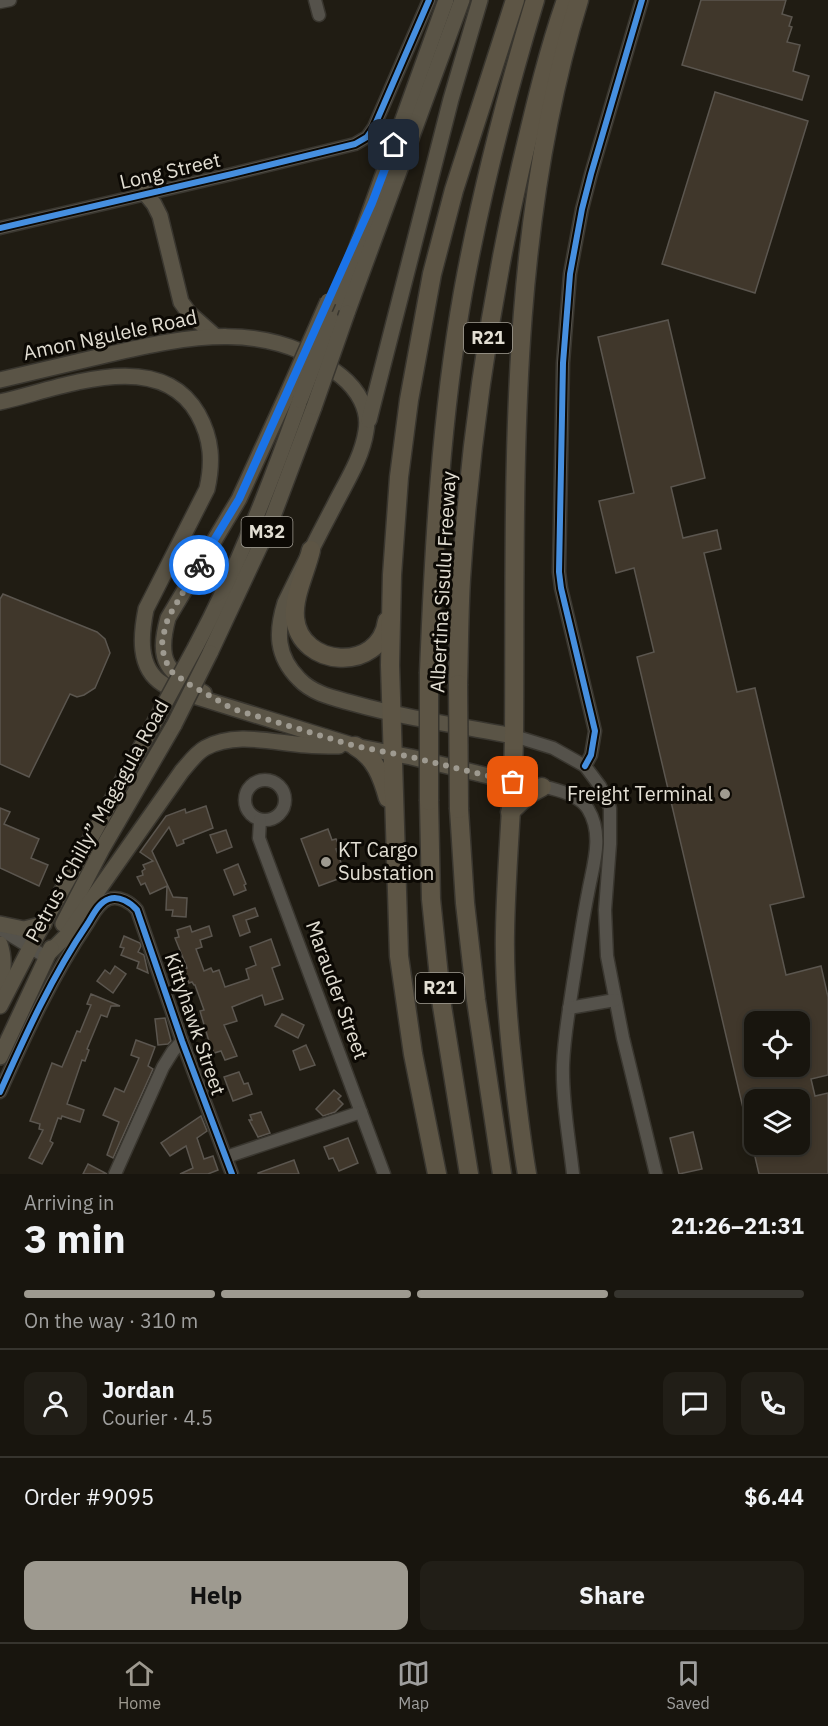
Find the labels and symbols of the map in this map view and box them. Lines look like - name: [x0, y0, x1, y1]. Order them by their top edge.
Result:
- pin: [368, 119, 419, 170]
- street label: Long Street: [117, 146, 223, 195]
- street label: Amon Ngulele Road: [20, 303, 199, 366]
- road number: R21: [464, 323, 512, 353]
- street label: Albertina Sisulu Freeway: [423, 470, 462, 693]
- road number: M32: [242, 517, 292, 547]
- courier: [169, 535, 229, 595]
- street label: Petrus “Chilly” Magagula Road: [19, 695, 175, 947]
- pin: [487, 756, 538, 807]
- place label: Freight Terminal: [567, 780, 713, 807]
- marker: Freight Terminal: [718, 787, 732, 801]
- place label: KT Cargo Substation: [338, 836, 434, 886]
- marker: KT Cargo Substation: [319, 855, 333, 869]
- street label: Marauder Street: [300, 917, 375, 1063]
- street label: Kittyhawk Street: [158, 949, 232, 1099]
- road number: R21: [416, 973, 464, 1003]

